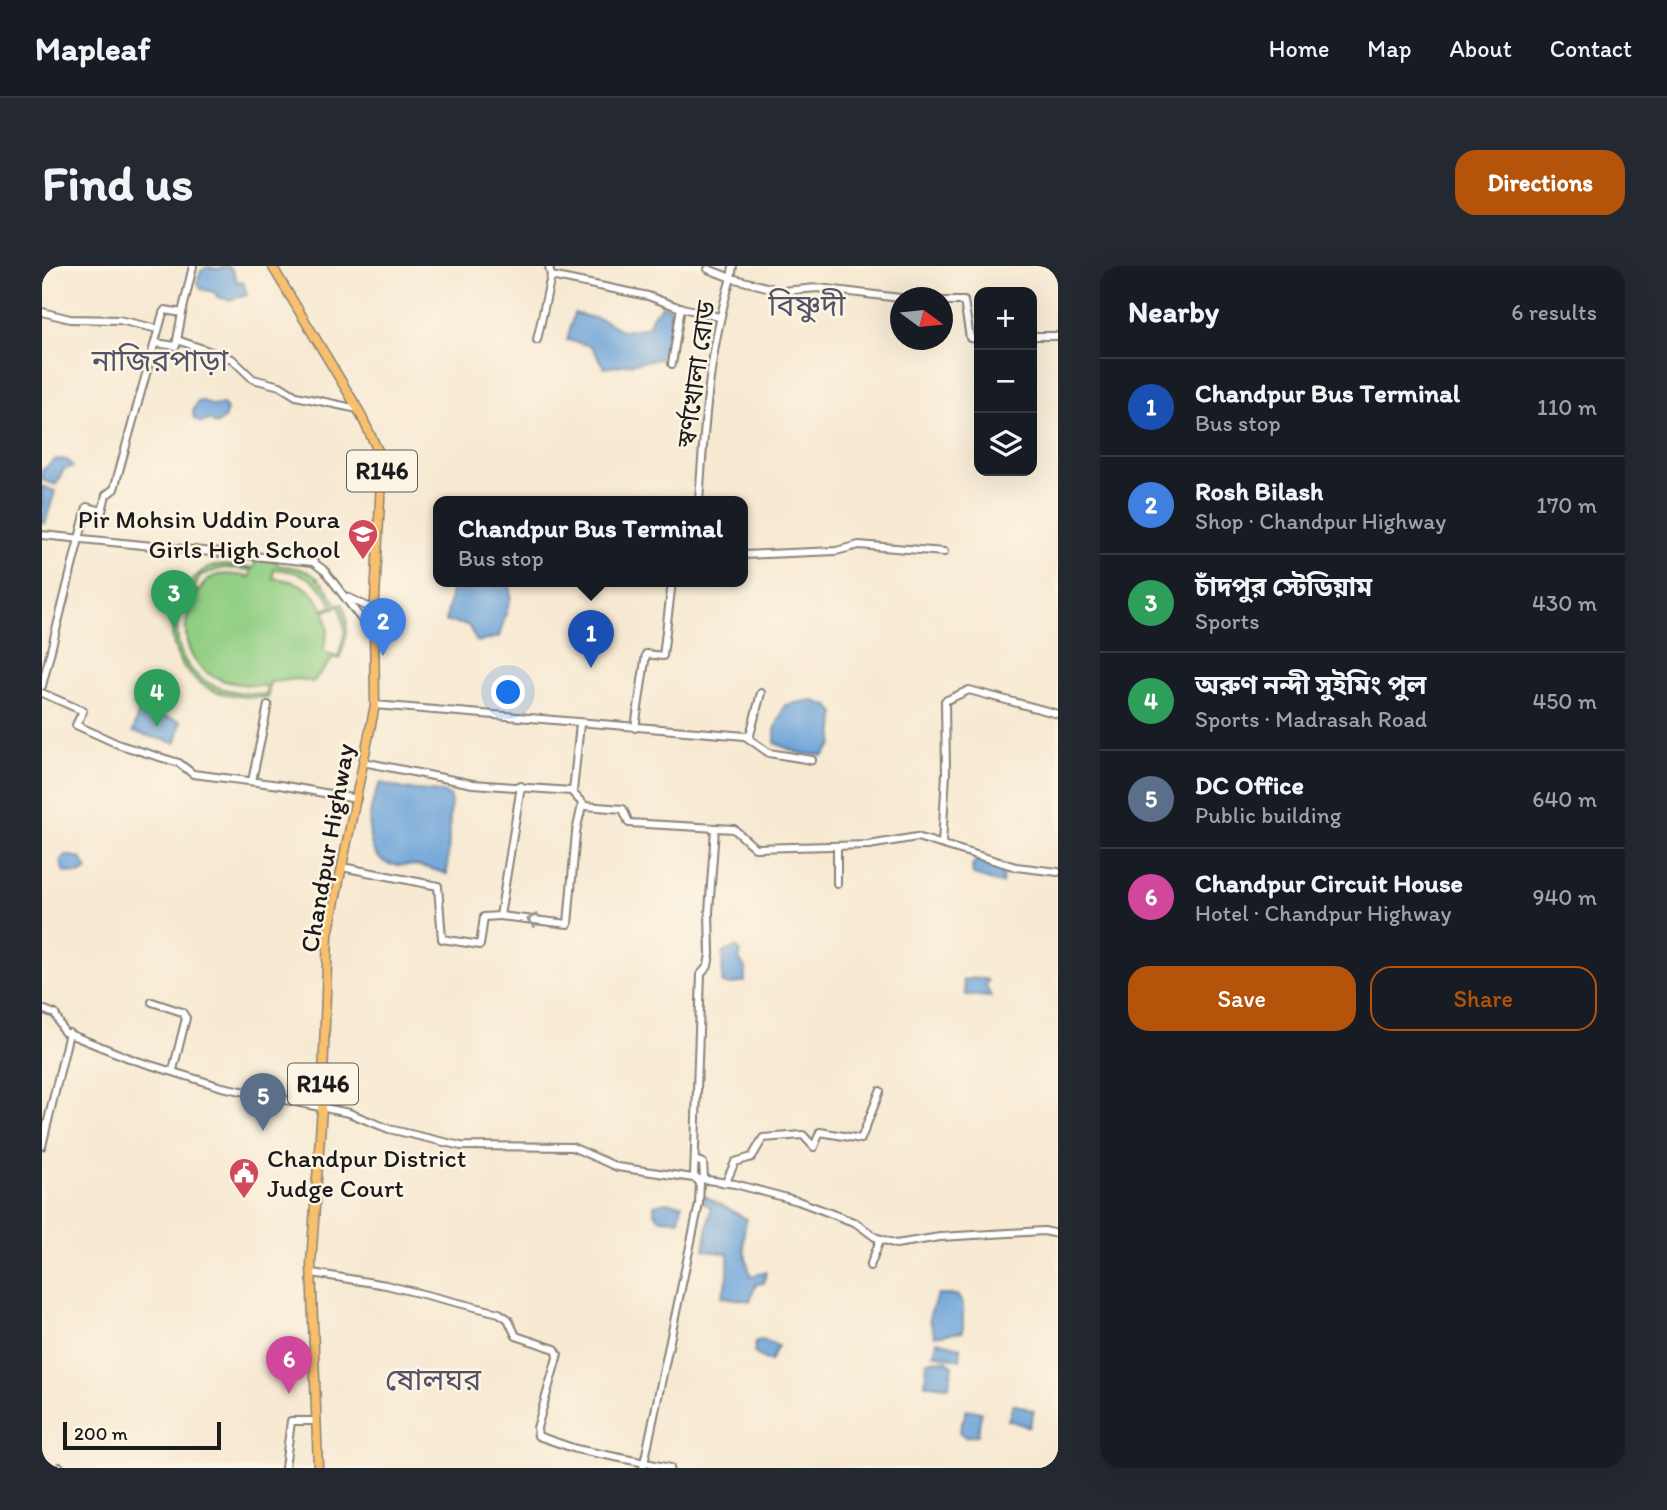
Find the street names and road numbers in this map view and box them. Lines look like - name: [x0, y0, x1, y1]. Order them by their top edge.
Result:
- street label: স্বর্ণখোলা রোড: [670, 298, 722, 450]
- road number: R146: [347, 450, 417, 492]
- street label: Chandpur Highway: [293, 741, 361, 955]
- road number: R146: [288, 1064, 358, 1104]

